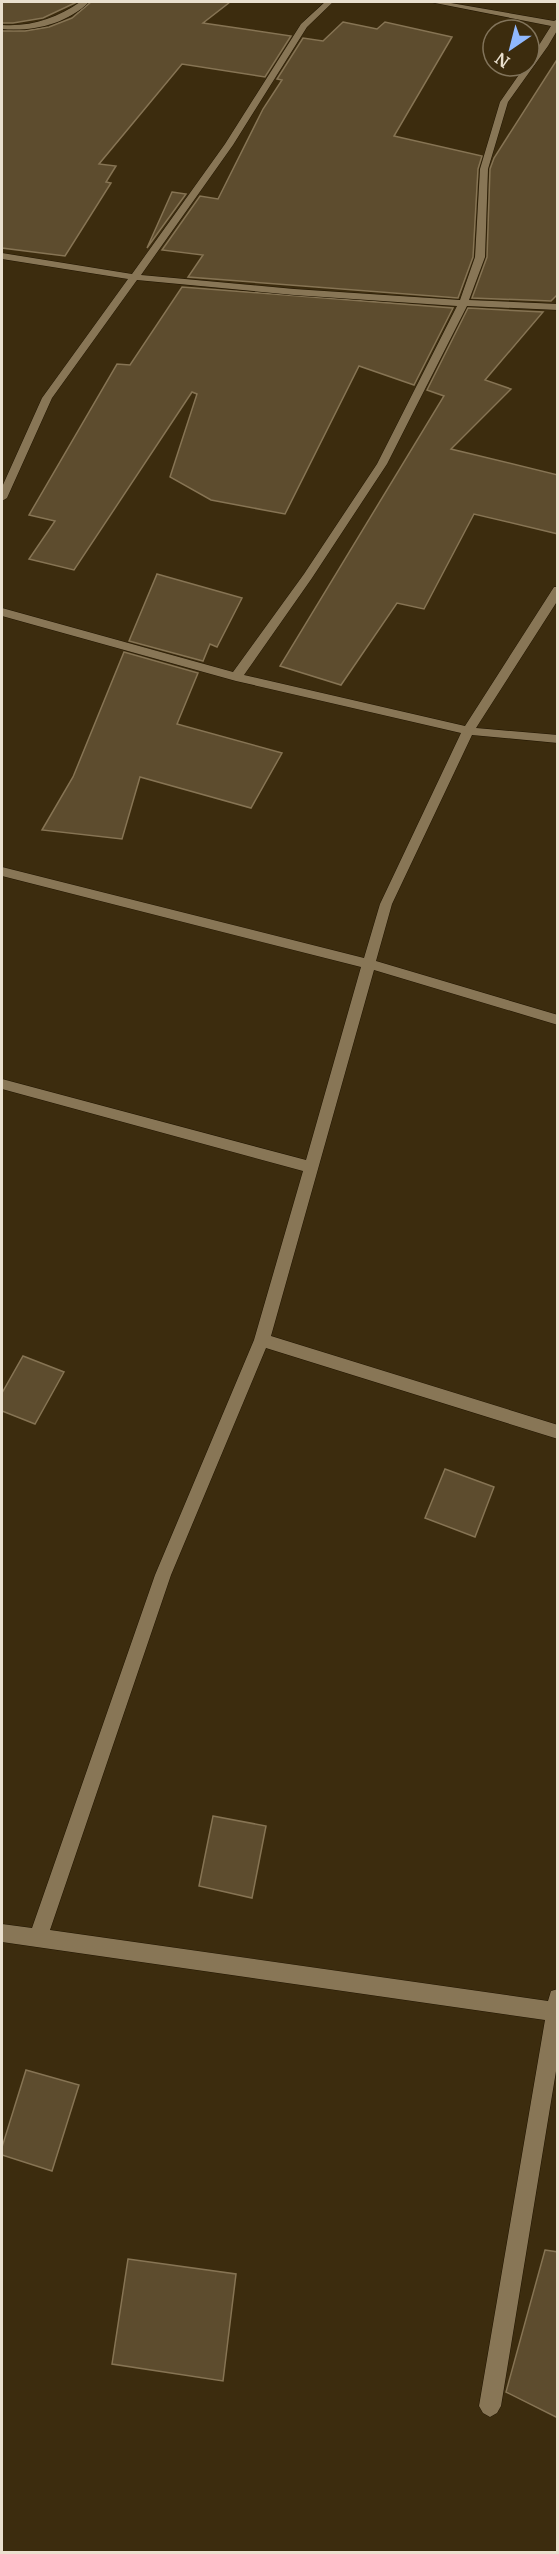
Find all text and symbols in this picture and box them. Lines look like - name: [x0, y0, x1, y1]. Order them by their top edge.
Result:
- north arrow: [481, 18, 541, 78]
- text: N: [491, 48, 513, 72]

